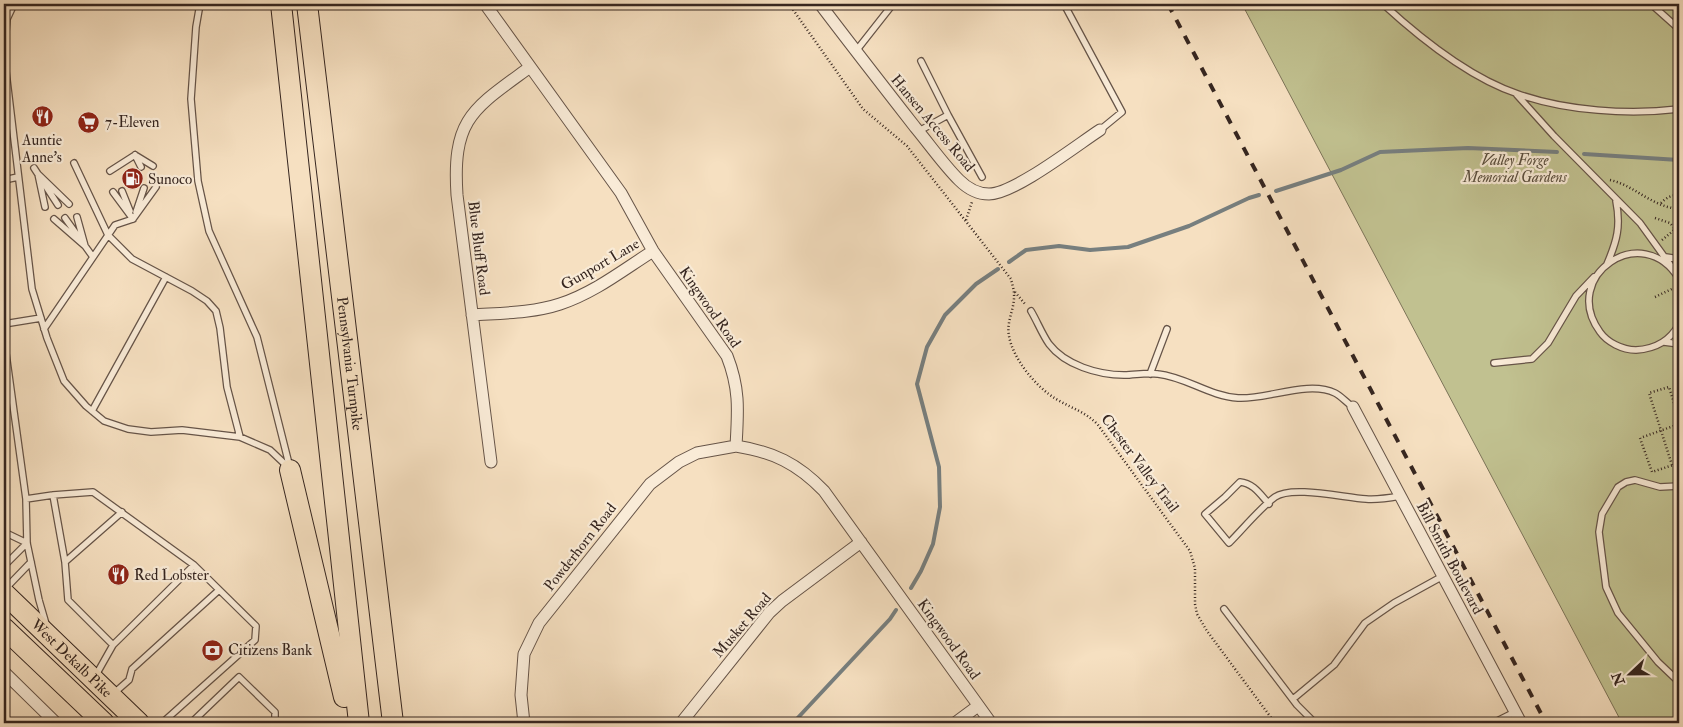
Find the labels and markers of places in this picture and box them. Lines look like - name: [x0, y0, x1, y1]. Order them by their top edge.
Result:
- restaurant icon: Auntie Anne's: [30, 105, 54, 129]
- supermarket icon: 7-Eleven: [77, 110, 101, 134]
- place label: 7-Eleven: [105, 113, 160, 132]
- place label: Auntie Anne's: [21, 131, 62, 167]
- fuel station icon: Sunoco: [120, 167, 144, 191]
- place label: Sunoco: [148, 170, 192, 189]
- restaurant icon: Red Lobster: [106, 563, 130, 587]
- place label: Red Lobster: [134, 566, 209, 585]
- bank icon: Citizens Bank: [200, 638, 224, 662]
- place label: Citizens Bank: [228, 641, 312, 660]

